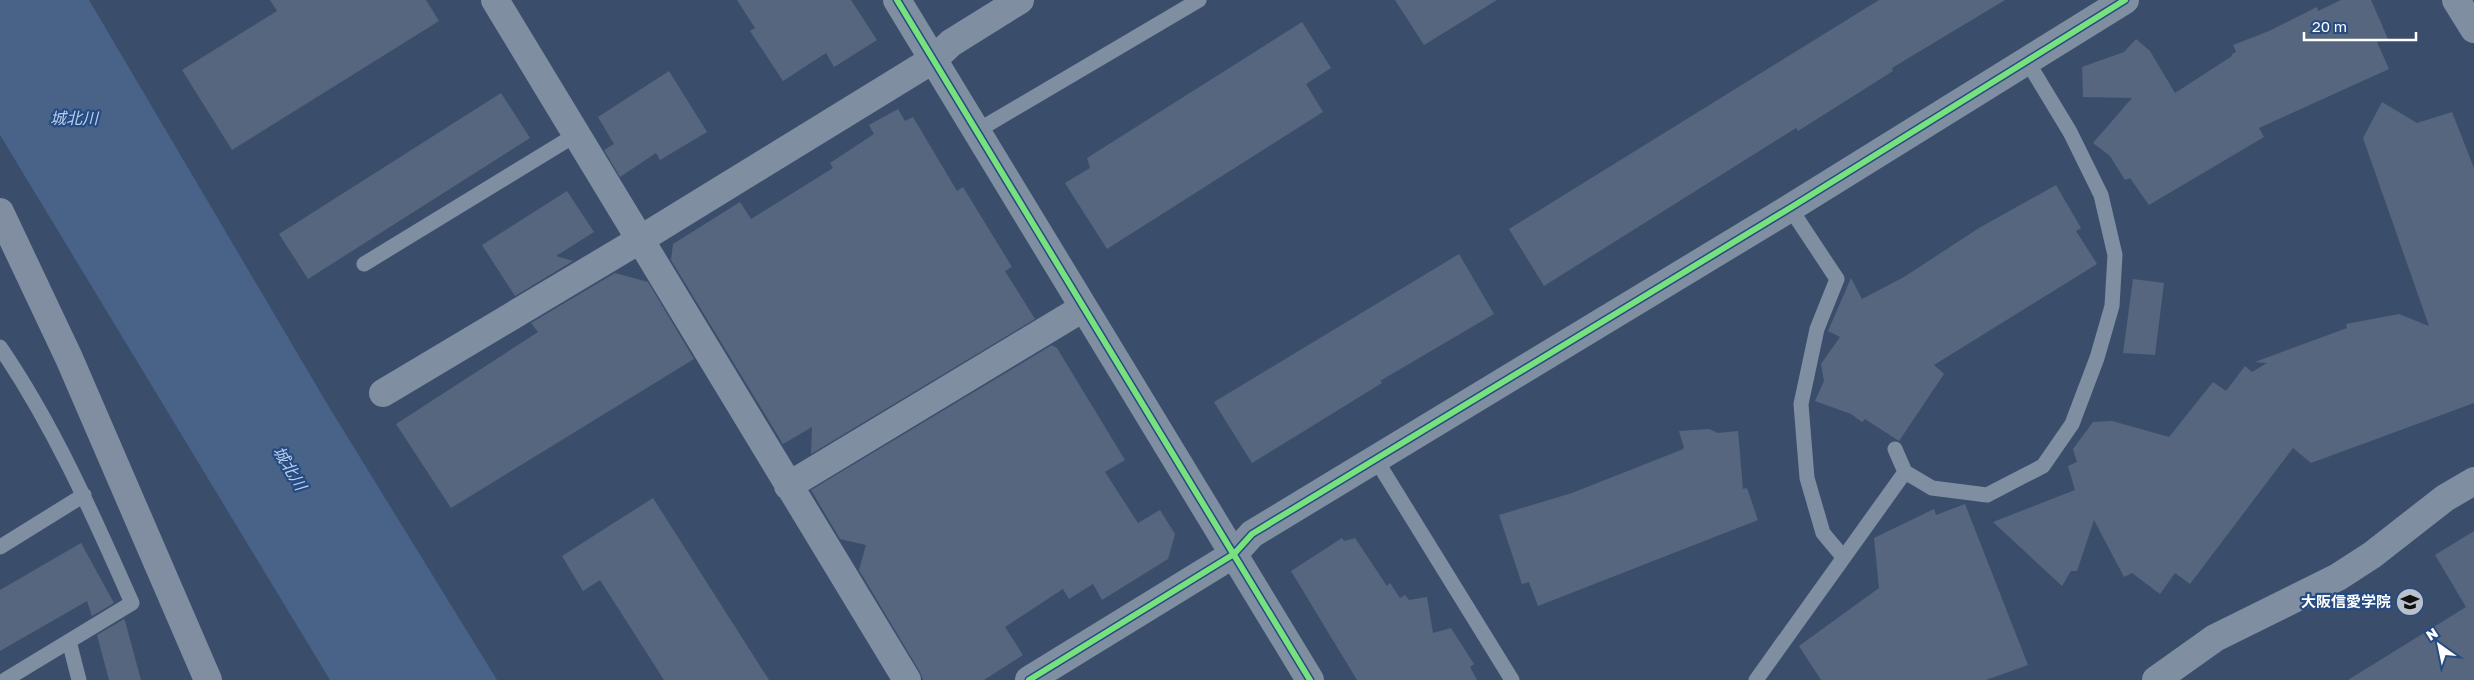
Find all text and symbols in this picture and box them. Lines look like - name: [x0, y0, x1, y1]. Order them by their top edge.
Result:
- scale bar: [2304, 10, 2416, 42]
- text: 20 m: [2312, 17, 2347, 35]
- water label: 城北川: [50, 108, 100, 128]
- water label: 城北川: [269, 442, 312, 495]
- school or university icon: 大阪信愛学院: [2395, 587, 2425, 617]
- place label: 大阪信愛学院: [2301, 592, 2391, 610]
- north arrow: [2414, 620, 2464, 670]
- text: N: [2423, 624, 2441, 644]

